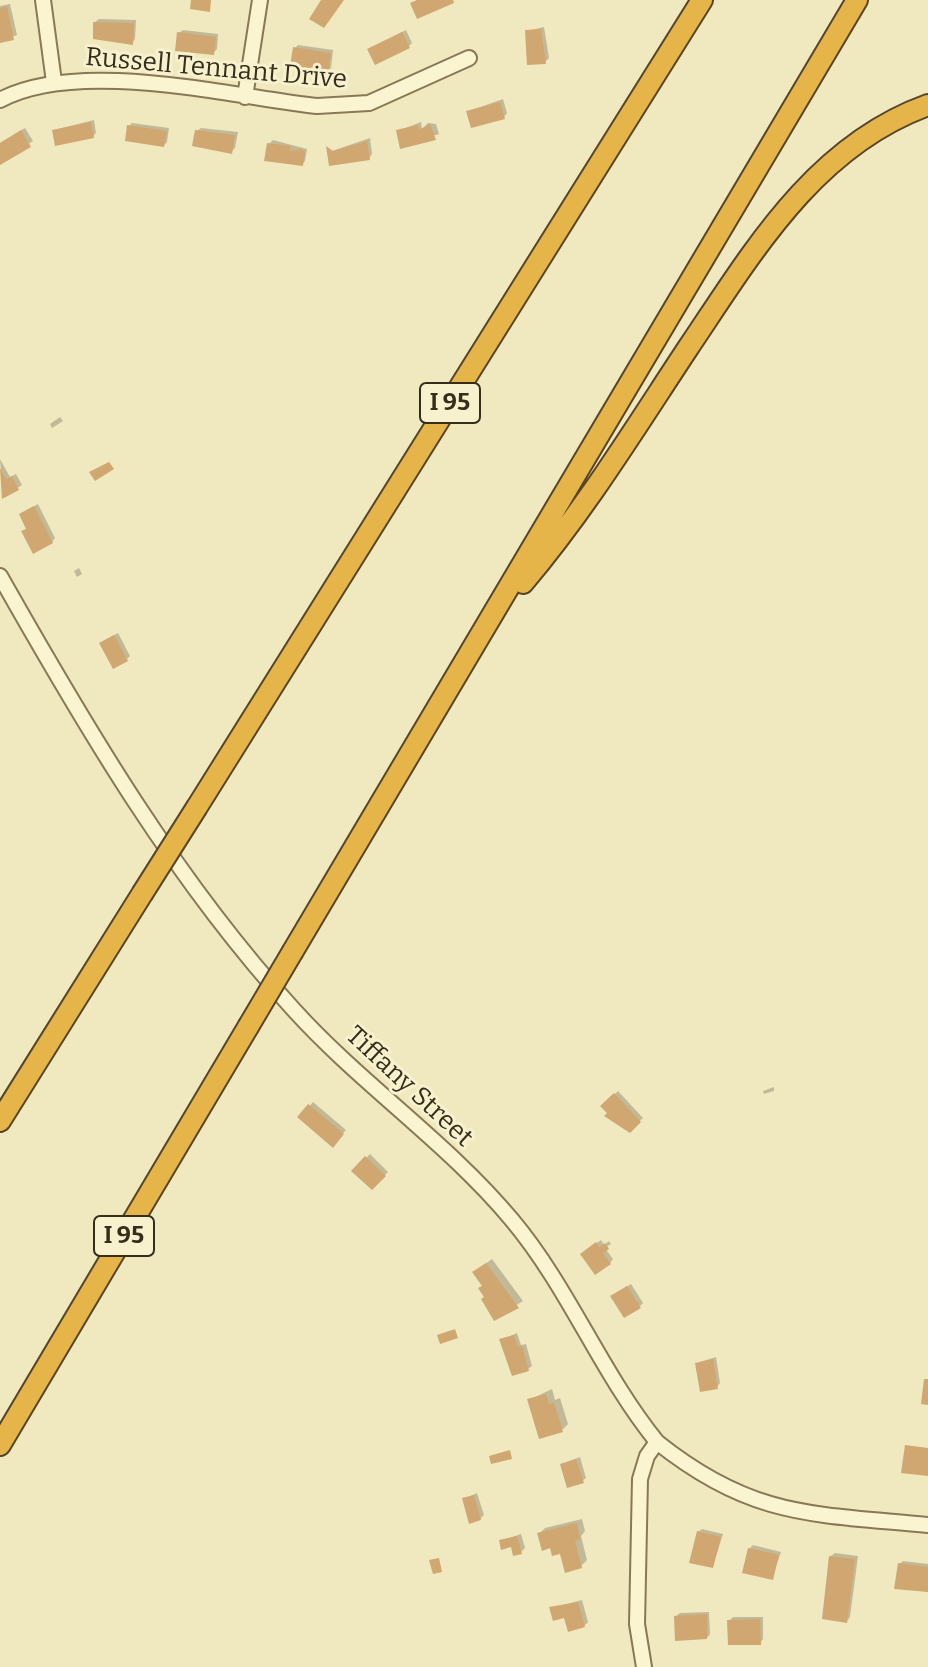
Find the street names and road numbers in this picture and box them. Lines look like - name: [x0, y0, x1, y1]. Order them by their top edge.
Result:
- street label: Russell Tennant Drive: [84, 42, 348, 96]
- road number: I 95: [420, 383, 480, 423]
- street label: Tiffany Street: [339, 1020, 479, 1154]
- road number: I 95: [94, 1216, 154, 1256]

